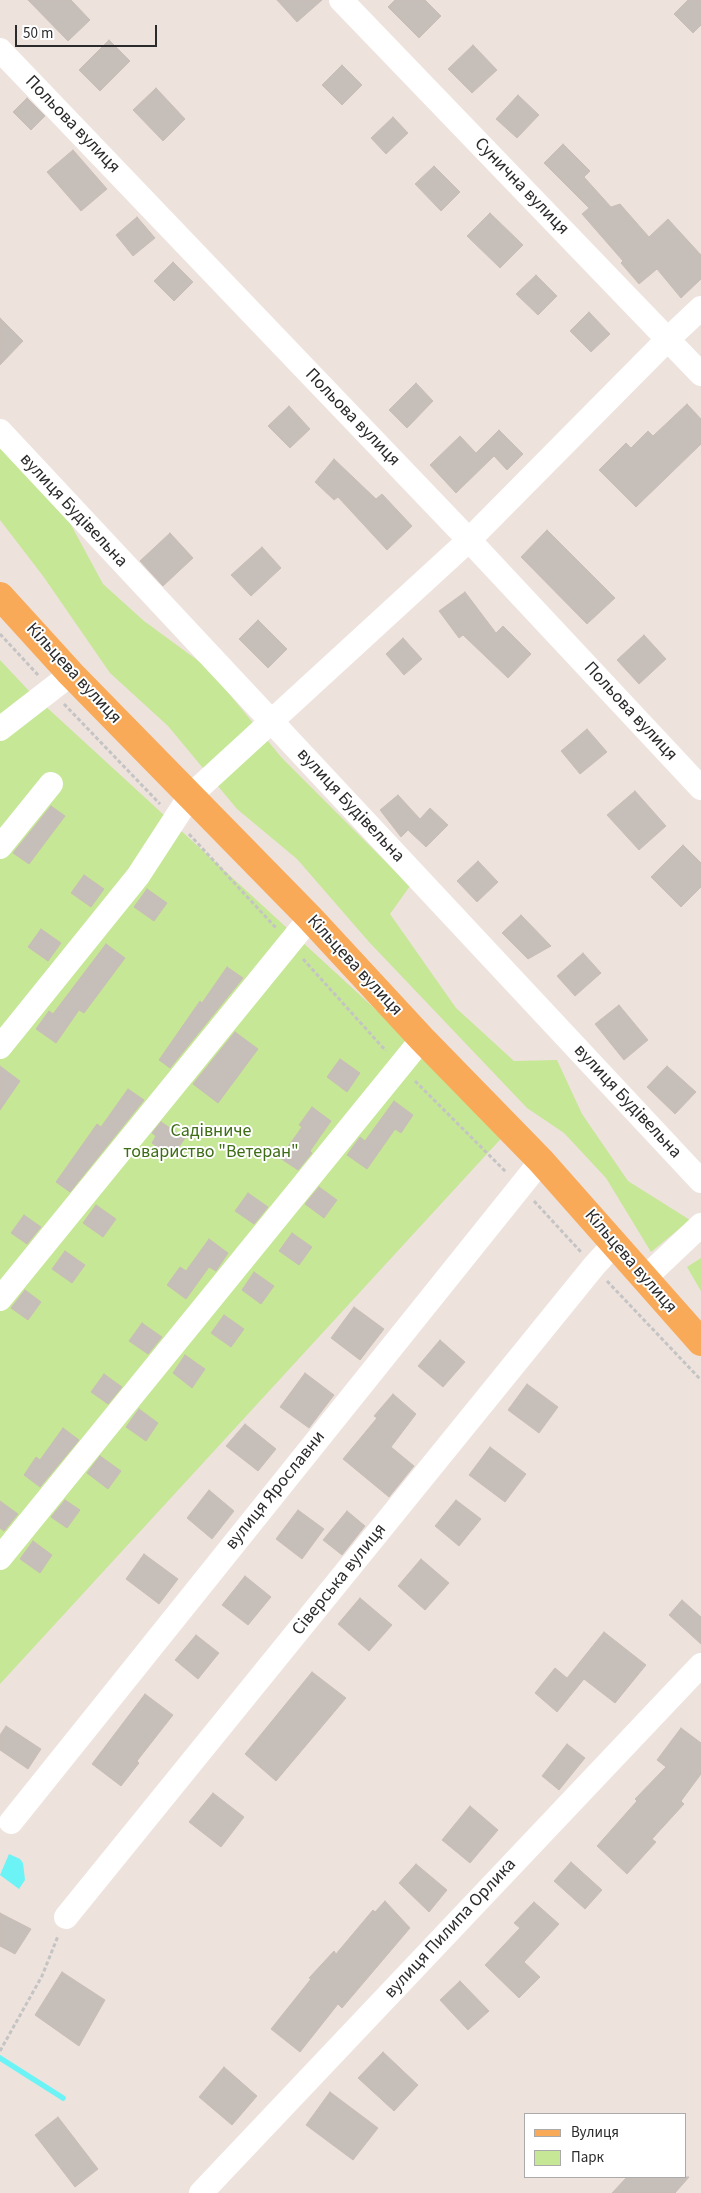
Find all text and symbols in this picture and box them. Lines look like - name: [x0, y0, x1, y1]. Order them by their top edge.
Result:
- scale bar: [18, 15, 160, 47]
- text: 50 m: [23, 23, 53, 44]
- street label: Польова вулиця: [20, 72, 124, 178]
- street label: Сунична вулиця: [469, 134, 573, 240]
- street label: Польова вулиця: [300, 365, 404, 471]
- street label: вулиця Будівельна: [15, 449, 131, 573]
- street label: Кільцева вулиця: [21, 619, 125, 729]
- street label: Польова вулиця: [579, 658, 681, 766]
- street label: вулиця Будівельна: [292, 744, 408, 868]
- street label: Кільцева вулиця: [302, 911, 406, 1021]
- street label: вулиця Будівельна: [569, 1040, 685, 1164]
- park label: Садівниче товариство "Ветеран": [123, 1121, 299, 1164]
- street label: Кільцева вулиця: [579, 1206, 681, 1318]
- street label: вулиця Ярославни: [221, 1427, 331, 1555]
- street label: Сіверська вулиця: [288, 1520, 392, 1640]
- street label: вулиця Пилипа Орлика: [380, 1854, 522, 2004]
- legend: [524, 2113, 686, 2178]
- text: Вулиця: [571, 2122, 619, 2143]
- text: Парк: [571, 2147, 604, 2168]

